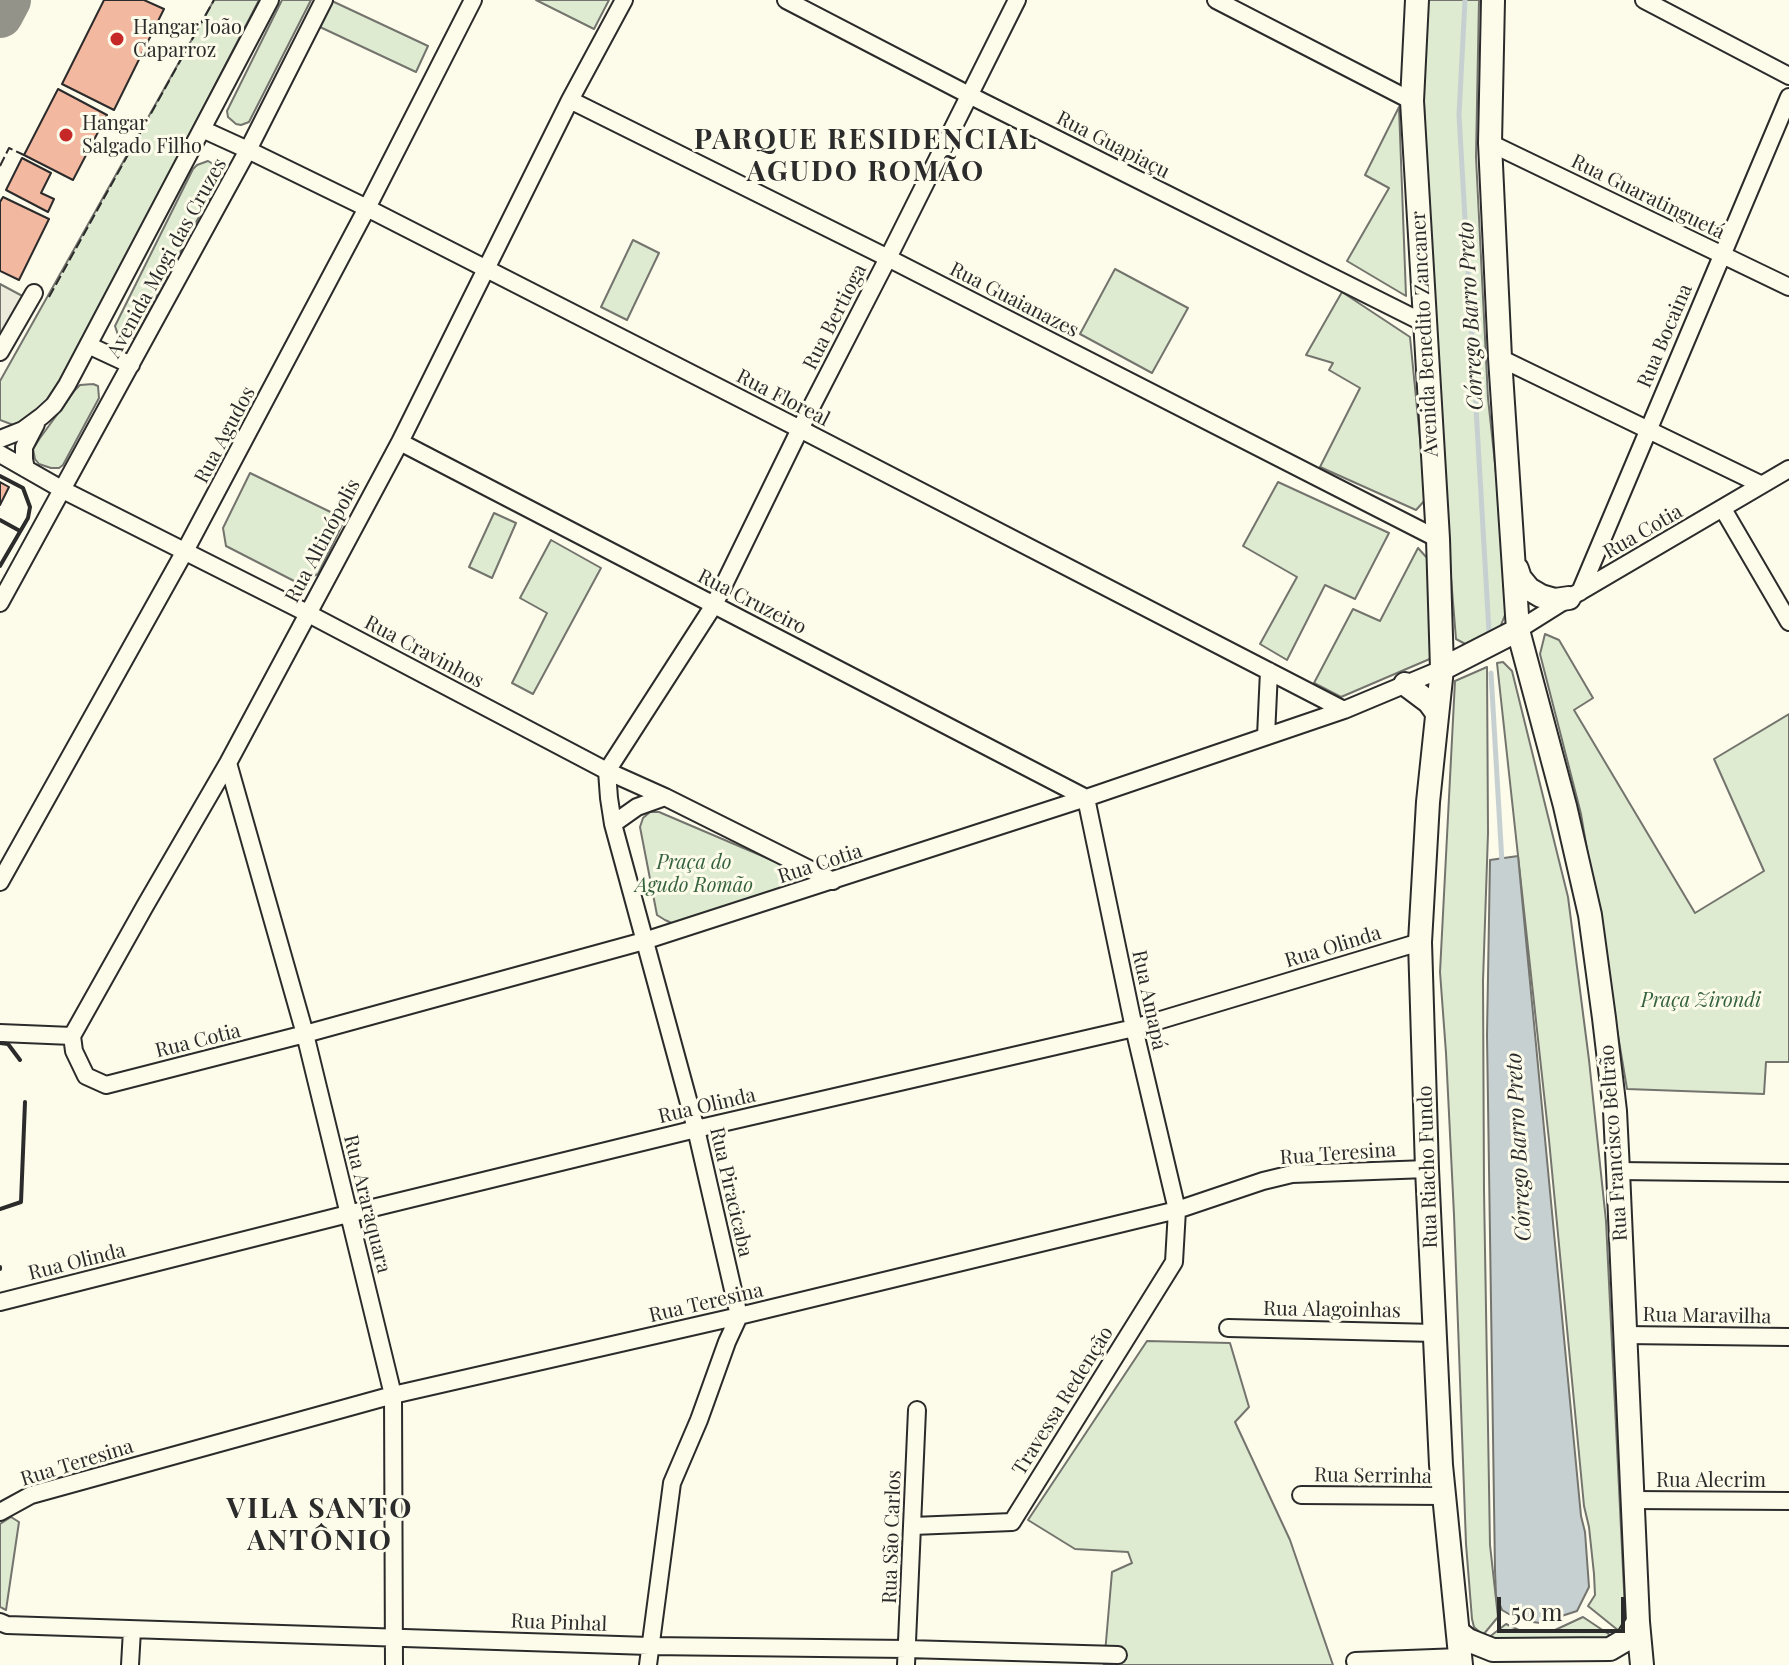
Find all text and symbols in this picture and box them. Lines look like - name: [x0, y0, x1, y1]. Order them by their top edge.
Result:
- place label: Hangar João Caparroz: [133, 16, 242, 63]
- marker: Hangar João Caparroz: [108, 30, 126, 48]
- street label: Rua Guapiaçu: [1052, 106, 1174, 184]
- place label: Hangar Salgado Filho: [82, 112, 202, 159]
- district label: PARQUE RESIDENCIAL AGUDO ROMÃO: [694, 123, 1038, 189]
- marker: Hangar Salgado Filho: [57, 126, 75, 144]
- street label: Rua Guaratinguetá: [1567, 149, 1729, 245]
- street label: Avenida Mogi das Cruzes: [102, 154, 232, 362]
- street label: Avenida Benedito Zancaner: [1407, 210, 1443, 458]
- water label: Córrego Barro Preto: [1453, 221, 1489, 411]
- street label: Rua Guaianazes: [946, 257, 1082, 343]
- street label: Rua Bertioga: [798, 260, 872, 374]
- street label: Rua Bocaina: [1632, 281, 1698, 391]
- street label: Rua Floreal: [732, 364, 834, 432]
- street label: Rua Agudos: [190, 383, 260, 487]
- street label: Rua Altinópolis: [280, 475, 366, 607]
- street label: Rua Cotia: [1599, 500, 1687, 564]
- street label: Rua Cruzeiro: [694, 564, 810, 640]
- street label: Rua Cravinhos: [360, 611, 488, 693]
- street label: Rua Cotia: [775, 839, 865, 889]
- park label: Praça do Agudo Romão: [635, 851, 753, 898]
- street label: Rua Olinda: [1282, 921, 1384, 973]
- street label: Rua Amapá: [1127, 948, 1171, 1052]
- park label: Praça Zirondi: [1641, 989, 1761, 1013]
- street label: Rua Cotia: [153, 1019, 243, 1063]
- street label: Rua Francisco Beltrão: [1595, 1044, 1633, 1242]
- water label: Córrego Barro Preto: [1501, 1052, 1537, 1242]
- street label: Rua Olinda: [656, 1083, 758, 1129]
- street label: Rua Riacho Fundo: [1413, 1085, 1443, 1249]
- street label: Rua Piracicaba: [704, 1125, 758, 1259]
- street label: Rua Araraquara: [338, 1132, 396, 1276]
- street label: Rua Teresina: [1279, 1138, 1397, 1170]
- street label: Rua Olinda: [26, 1238, 128, 1286]
- street label: Rua Teresina: [647, 1278, 765, 1328]
- street label: Rua Alagoinhas: [1263, 1297, 1401, 1323]
- street label: Rua Maravilha: [1642, 1303, 1772, 1329]
- street label: Travessa Redenção: [1007, 1322, 1119, 1480]
- street label: Rua Teresina: [18, 1434, 136, 1492]
- street label: Rua Serrinha: [1314, 1463, 1432, 1489]
- street label: Rua Alecrim: [1656, 1469, 1766, 1493]
- street label: Rua São Carlos: [878, 1470, 906, 1604]
- district label: VILA SANTO ANTÔNIO: [227, 1492, 413, 1558]
- scale bar: [1501, 1581, 1629, 1631]
- text: 50 m: [1511, 1595, 1563, 1627]
- street label: Rua Pinhal: [510, 1609, 608, 1637]

